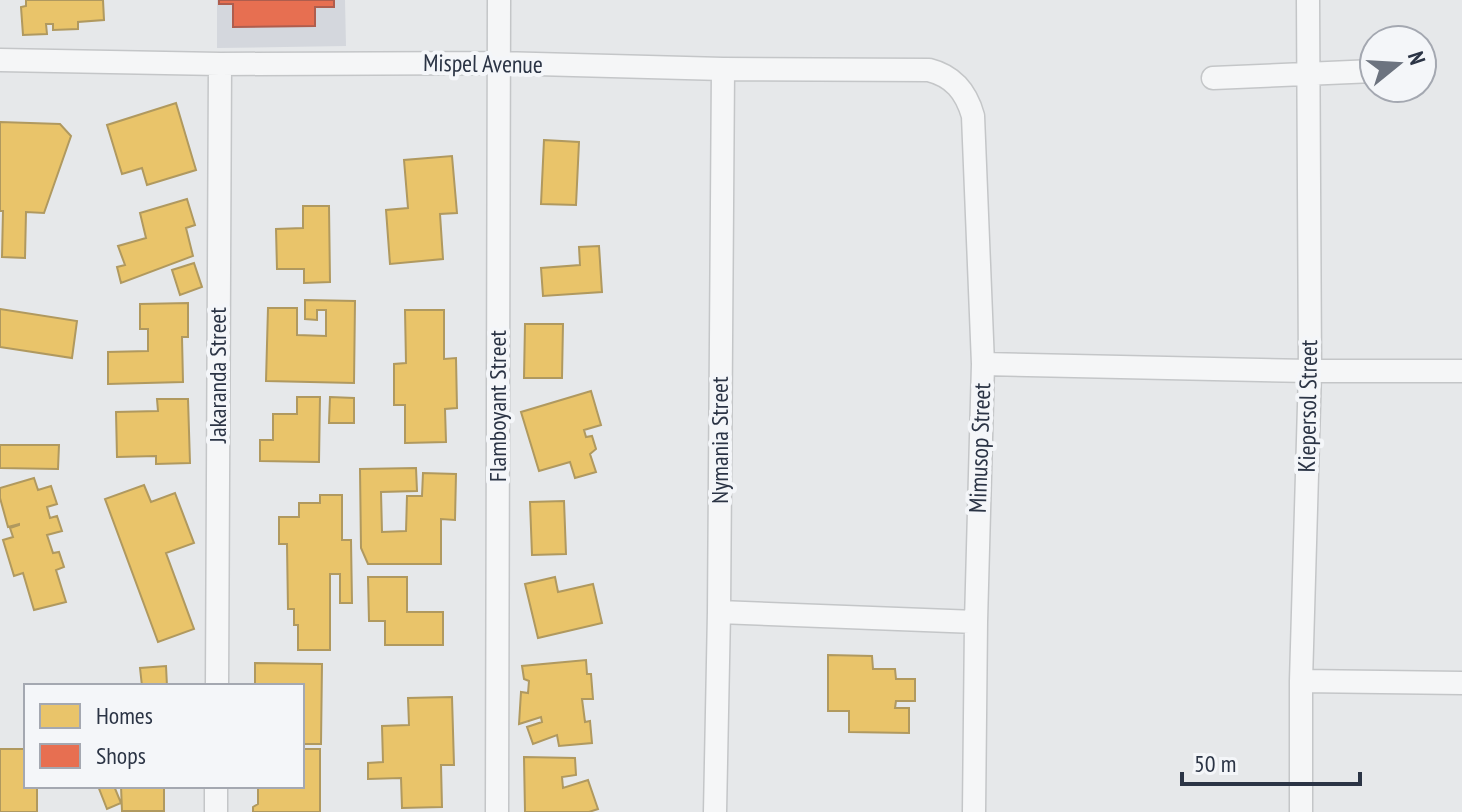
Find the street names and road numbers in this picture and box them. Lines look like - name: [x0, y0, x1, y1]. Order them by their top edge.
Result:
- street label: Mispel Avenue: [423, 47, 543, 80]
- street label: Jakaranda Street: [202, 307, 233, 444]
- street label: Flamboyant Street: [482, 330, 513, 482]
- street label: Kiepersol Street: [1291, 339, 1324, 473]
- street label: Nymania Street: [704, 376, 735, 504]
- street label: Mimusop Street: [962, 382, 997, 514]

